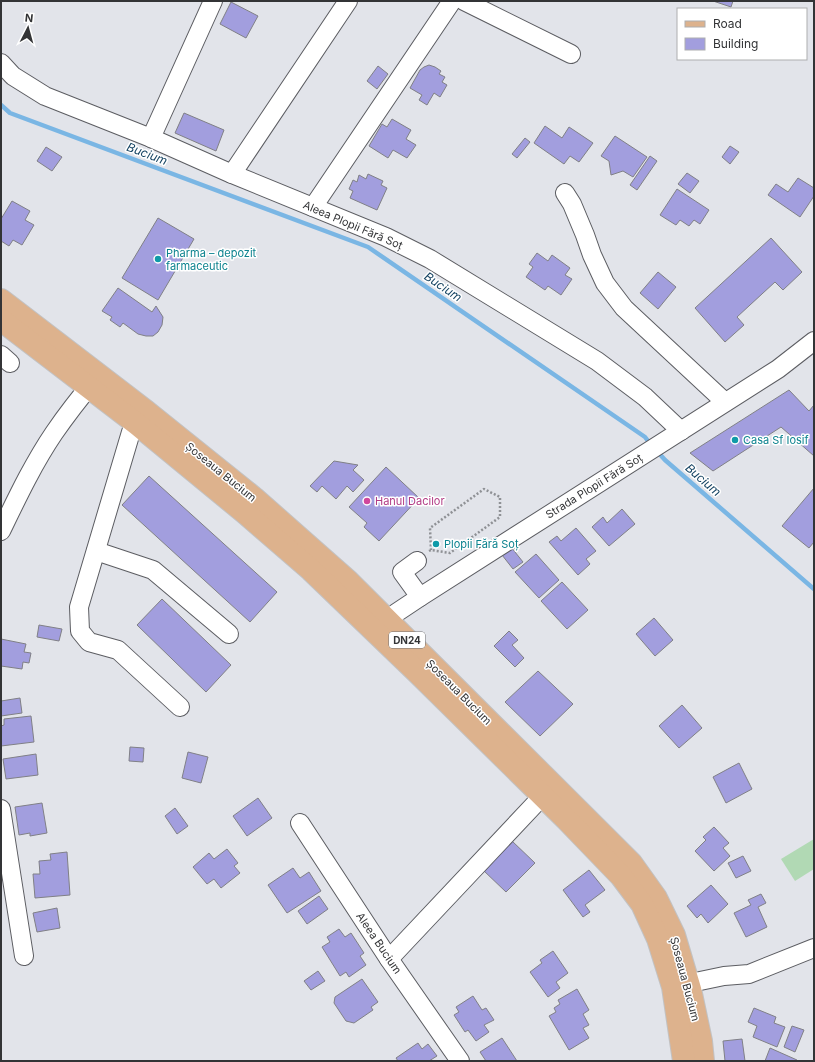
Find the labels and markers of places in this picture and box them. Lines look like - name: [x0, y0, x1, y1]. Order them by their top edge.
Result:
- place label: Pharma – depozit farmaceutic: [166, 246, 257, 273]
- marker: Pharma – depozit farmaceutic: [153, 254, 163, 264]
- place label: Casa Sf Iosif: [743, 433, 809, 447]
- marker: Casa Sf Iosif: [730, 435, 740, 445]
- place label: Hanul Dacilor: [375, 494, 445, 508]
- marker: Hanul Dacilor: [362, 496, 372, 506]
- place label: Plopii Fără Soț: [444, 537, 519, 551]
- marker: Plopii Fără Soț: [431, 539, 441, 549]

